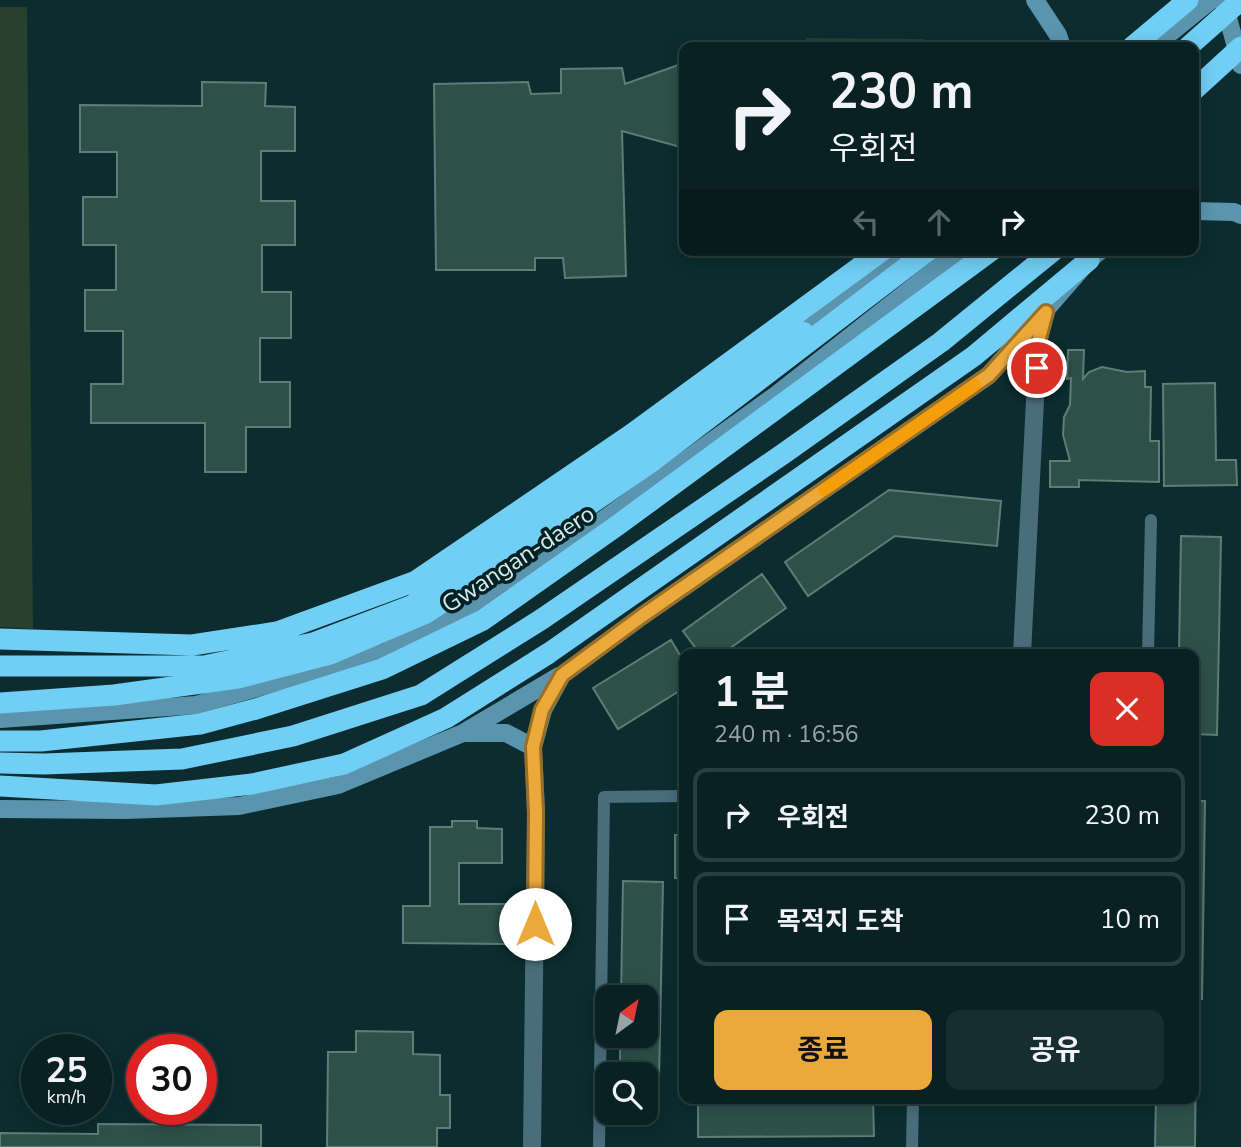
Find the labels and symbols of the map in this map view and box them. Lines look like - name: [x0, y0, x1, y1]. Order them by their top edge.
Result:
- pin: [1007, 338, 1067, 398]
- street label: Gwangan-daero: [436, 498, 600, 620]
- position arrow: [498, 887, 572, 961]
- north arrow: [595, 985, 658, 1048]
- speed limit sign: 30: [126, 1034, 217, 1125]

